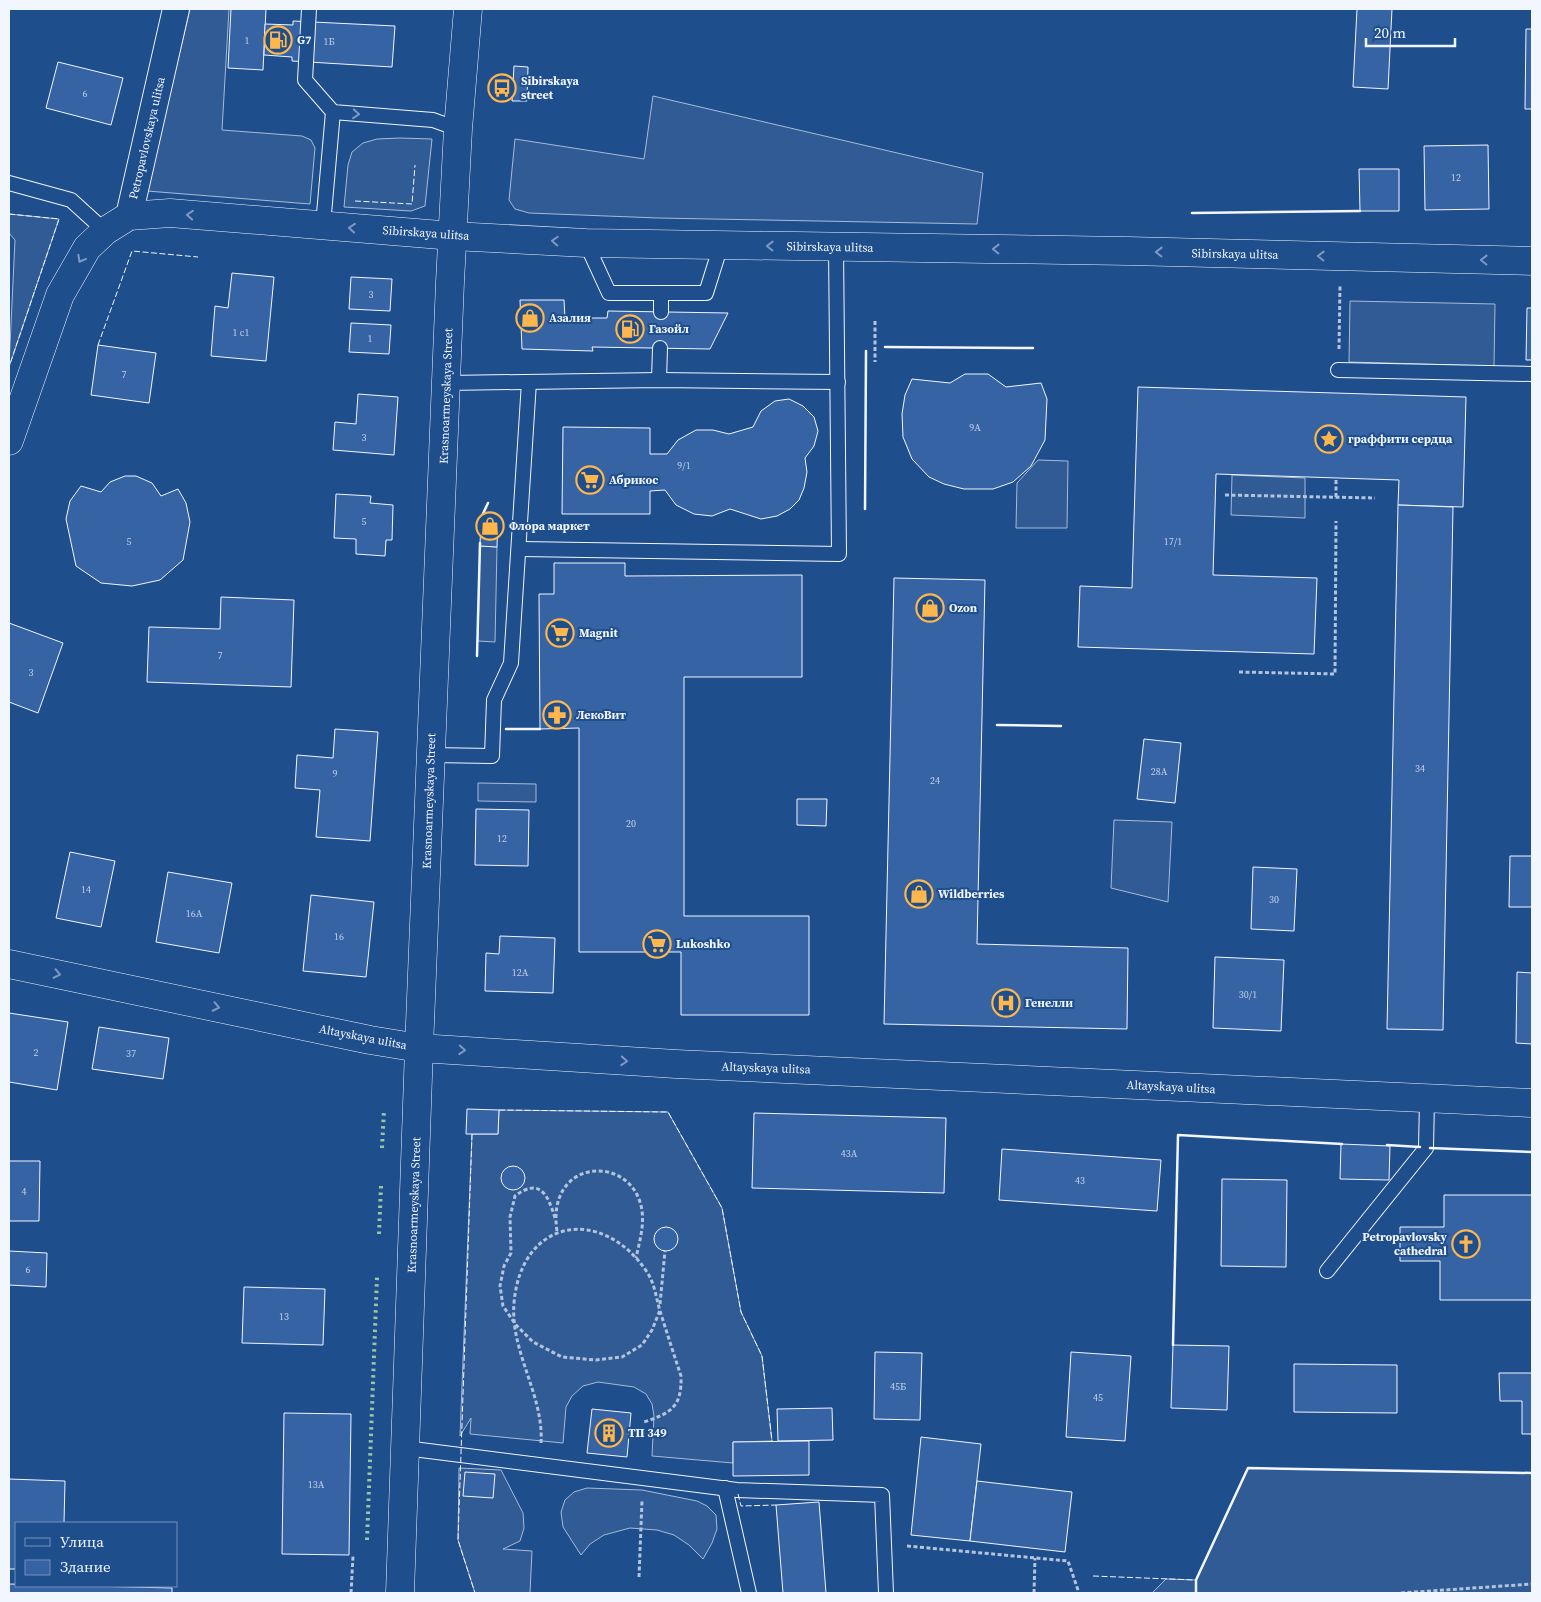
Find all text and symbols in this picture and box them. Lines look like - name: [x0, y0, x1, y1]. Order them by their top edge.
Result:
- scale bar: [1366, 15, 1455, 47]
- text: 20 m: [1374, 22, 1406, 43]
- fuel station icon: G7: [263, 25, 293, 55]
- place label: G7: [297, 32, 312, 48]
- house number: 1: [245, 34, 250, 47]
- house number: 1Б: [323, 35, 335, 48]
- bus stop icon: Sibirskaya street: [487, 73, 517, 103]
- place label: Sibirskaya street: [521, 73, 580, 103]
- street label: Petropavlovskaya ulitsa: [125, 74, 169, 201]
- house number: 6: [83, 87, 88, 100]
- one-way arrow: [353, 108, 361, 119]
- house number: 12: [1451, 171, 1461, 184]
- one-way arrow: [185, 209, 193, 220]
- street label: Sibirskaya ulitsa: [382, 222, 471, 244]
- one-way arrow: [347, 223, 355, 234]
- one-way arrow: [551, 236, 559, 247]
- street label: Sibirskaya ulitsa: [786, 238, 875, 256]
- one-way arrow: [766, 241, 774, 251]
- one-way arrow: [992, 244, 1000, 254]
- street label: Sibirskaya ulitsa: [1191, 245, 1280, 263]
- one-way arrow: [1154, 247, 1162, 257]
- one-way arrow: [1317, 251, 1324, 261]
- one-way arrow: [77, 253, 87, 262]
- one-way arrow: [1479, 254, 1487, 265]
- house number: 3: [369, 288, 374, 301]
- shop icon: Азалия: [515, 303, 545, 333]
- place label: Азалия: [549, 310, 591, 326]
- fuel station icon: Газойл: [615, 314, 645, 344]
- place label: Газойл: [649, 321, 689, 337]
- house number: 1 с1: [232, 326, 250, 339]
- street label: Krasnoarmeyskaya Street: [436, 328, 456, 464]
- house number: 1: [368, 332, 373, 345]
- house number: 7: [122, 368, 127, 381]
- house number: 9А: [969, 421, 981, 434]
- place icon: граффити сердца: [1314, 424, 1344, 454]
- house number: 3: [362, 431, 367, 444]
- place label: граффити сердца: [1348, 431, 1453, 447]
- house number: 9/1: [677, 459, 691, 472]
- supermarket icon: Абрикос: [575, 465, 605, 495]
- place label: Абрикос: [609, 472, 658, 488]
- shop icon: Флора маркет: [475, 511, 505, 541]
- house number: 5: [362, 515, 367, 528]
- place label: Флора маркет: [509, 518, 590, 534]
- house number: 5: [127, 535, 132, 548]
- house number: 17/1: [1164, 535, 1182, 548]
- shop icon: Ozon: [915, 593, 945, 623]
- place label: Ozon: [949, 600, 978, 616]
- supermarket icon: Magnit: [545, 618, 575, 648]
- place label: Magnit: [579, 625, 619, 641]
- house number: 7: [218, 649, 223, 662]
- house number: 3: [29, 666, 34, 679]
- pharmacy icon: ЛекоВит: [542, 700, 572, 730]
- place label: ЛекоВит: [576, 707, 626, 723]
- street label: Krasnoarmeyskaya Street: [419, 733, 439, 869]
- house number: 34: [1415, 762, 1425, 775]
- house number: 28А: [1151, 765, 1168, 778]
- house number: 9: [333, 767, 338, 780]
- house number: 24: [930, 774, 940, 787]
- house number: 20: [626, 817, 636, 830]
- house number: 12: [497, 832, 507, 845]
- shop icon: Wildberries: [904, 879, 934, 909]
- house number: 14: [81, 883, 91, 896]
- place label: Wildberries: [938, 886, 1005, 902]
- house number: 30: [1269, 893, 1279, 906]
- house number: 16А: [186, 907, 203, 920]
- supermarket icon: Lukoshko: [642, 929, 672, 959]
- house number: 16: [334, 930, 344, 943]
- place label: Lukoshko: [676, 936, 730, 952]
- house number: 12А: [512, 966, 529, 979]
- one-way arrow: [52, 968, 61, 979]
- hospital icon: Генелли: [991, 988, 1021, 1018]
- house number: 30/1: [1239, 988, 1257, 1001]
- place label: Генелли: [1025, 995, 1073, 1011]
- one-way arrow: [211, 1001, 220, 1012]
- street label: Altayskaya ulitsa: [318, 1021, 409, 1054]
- one-way arrow: [458, 1045, 466, 1056]
- house number: 2: [34, 1046, 39, 1059]
- house number: 37: [126, 1047, 136, 1060]
- one-way arrow: [620, 1055, 628, 1066]
- street label: Altayskaya ulitsa: [721, 1058, 812, 1078]
- street label: Altayskaya ulitsa: [1126, 1077, 1217, 1097]
- street label: Krasnoarmeyskaya Street: [404, 1137, 424, 1273]
- house number: 43А: [841, 1147, 858, 1160]
- house number: 43: [1075, 1174, 1085, 1187]
- house number: 4: [22, 1185, 27, 1198]
- place label: Petropavlovsky cathedral: [1362, 1229, 1448, 1259]
- church icon: Petropavlovsky cathedral: [1451, 1229, 1481, 1259]
- house number: 6: [26, 1263, 31, 1276]
- house number: 13: [279, 1310, 289, 1323]
- house number: 45Б: [890, 1380, 906, 1393]
- house number: 45: [1093, 1391, 1103, 1404]
- building icon: ТП 349: [594, 1418, 624, 1448]
- place label: ТП 349: [628, 1425, 667, 1441]
- house number: 13А: [308, 1478, 325, 1491]
- legend: [15, 1522, 178, 1587]
- text: Улица: [60, 1531, 104, 1552]
- text: Здание: [60, 1556, 111, 1577]

